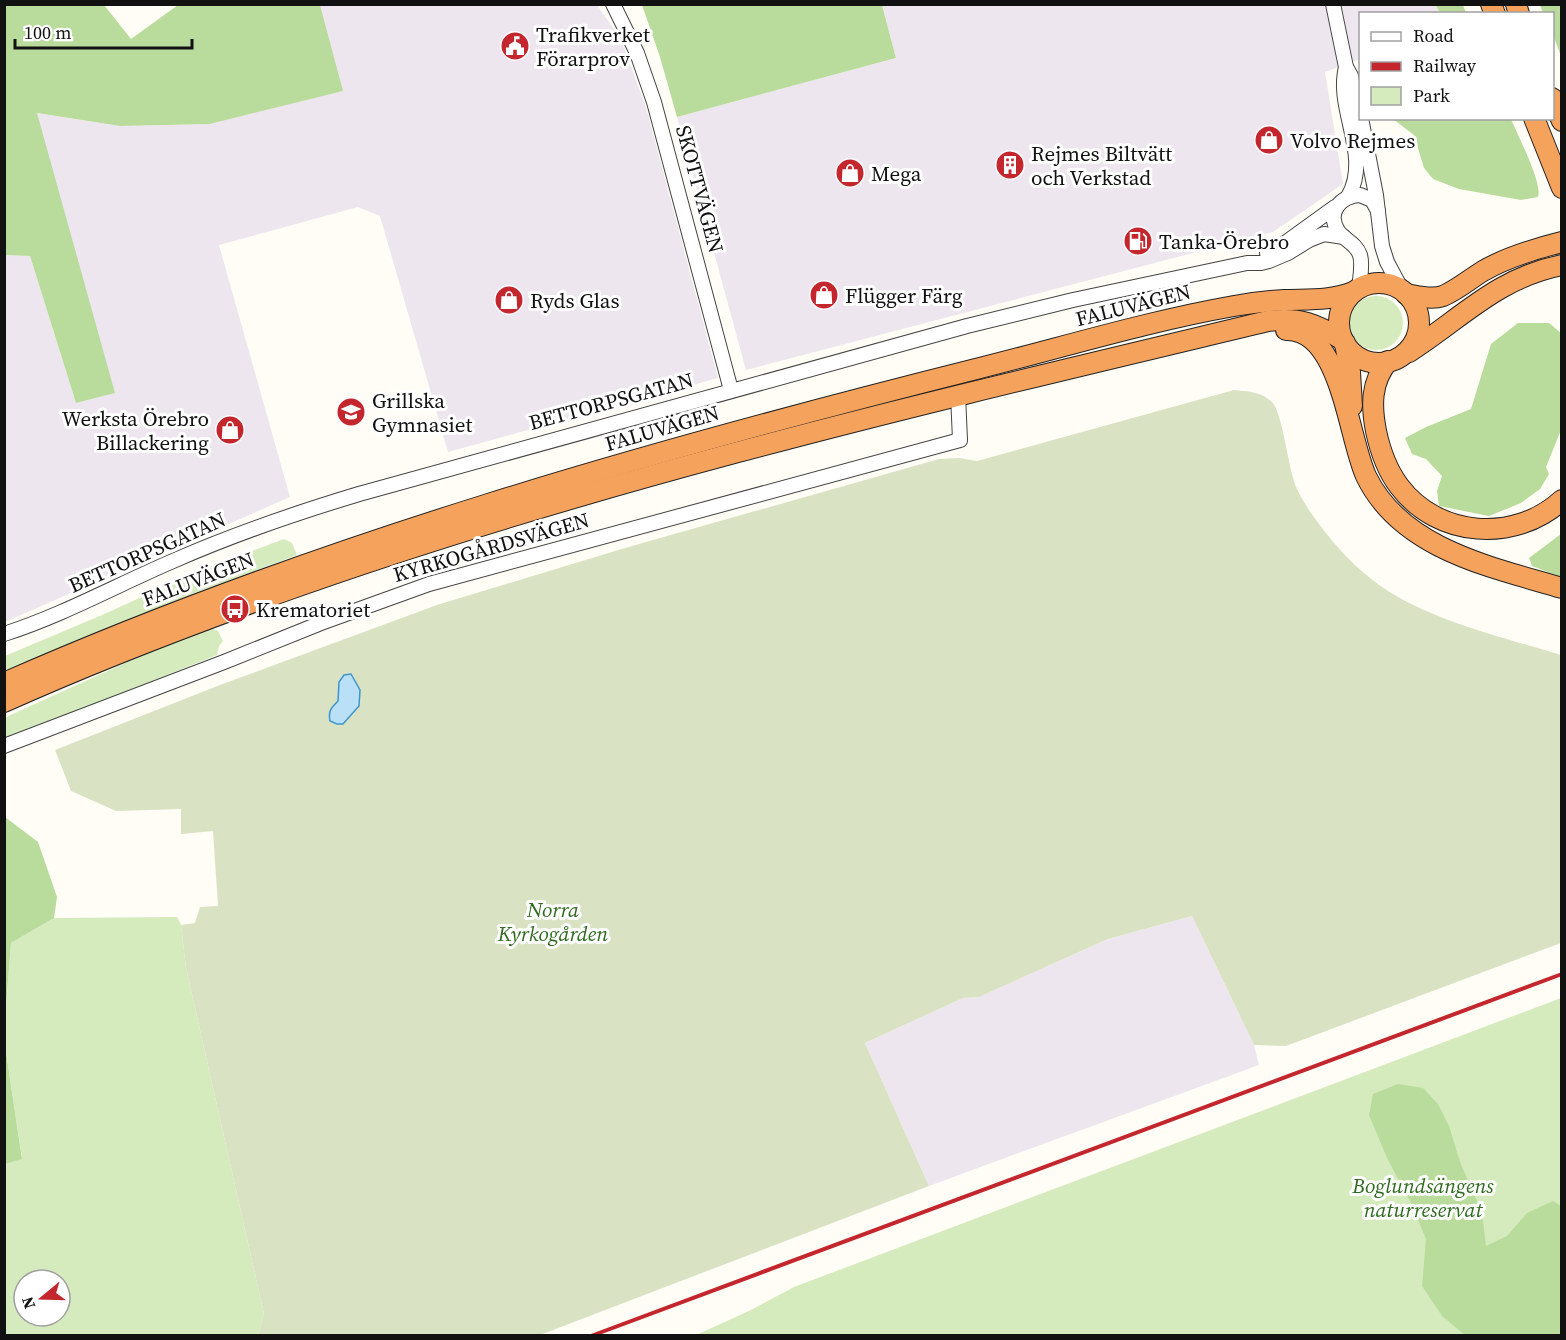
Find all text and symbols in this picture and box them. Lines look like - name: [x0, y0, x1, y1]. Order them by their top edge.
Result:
- scale bar: [15, 12, 192, 50]
- legend: [1359, 12, 1554, 120]
- text: 100 m: [24, 20, 71, 45]
- place label: Trafikverket Förarprov: [536, 20, 650, 73]
- text: Road: [1413, 23, 1454, 48]
- public building icon: Trafikverket Förarprov: [499, 30, 531, 62]
- text: Railway: [1413, 53, 1477, 78]
- text: Park: [1413, 83, 1450, 108]
- street label: SKOTTVÄGEN: [669, 122, 731, 256]
- shop icon: Volvo Rejmes: [1253, 124, 1285, 156]
- place label: Volvo Rejmes: [1290, 126, 1415, 155]
- place label: Rejmes Biltvätt och Verkstad: [1031, 139, 1172, 192]
- building icon: Rejmes Biltvätt och Verkstad: [994, 149, 1026, 181]
- shop icon: Mega: [834, 157, 866, 189]
- place label: Mega: [871, 159, 922, 188]
- fuel station icon: Tanka-Örebro: [1122, 225, 1154, 257]
- place label: Tanka-Örebro: [1159, 227, 1289, 256]
- street label: FALUVÄGEN: [1072, 277, 1194, 333]
- shop icon: Flügger Färg: [808, 279, 840, 311]
- place label: Flügger Färg: [845, 281, 963, 310]
- shop icon: Ryds Glas: [493, 284, 525, 316]
- place label: Ryds Glas: [530, 286, 620, 315]
- street label: BETTORPSGATAN: [526, 365, 696, 437]
- place label: Grillska Gymnasiet: [372, 386, 472, 439]
- school or university icon: Grillska Gymnasiet: [335, 396, 367, 428]
- street label: FALUVÄGEN: [601, 398, 723, 458]
- place label: Werksta Örebro Billackering: [62, 404, 209, 457]
- shop icon: Werksta Örebro Billackering: [214, 414, 246, 446]
- street label: BETTORPSGATAN: [64, 504, 230, 600]
- street label: KYRKOGÅRDSVÄGEN: [390, 505, 592, 589]
- street label: FALUVÄGEN: [138, 544, 258, 614]
- bus stop icon: Krematoriet: [219, 593, 251, 625]
- place label: Krematoriet: [256, 595, 370, 624]
- park label: Norra Kyrkogården: [497, 895, 608, 948]
- park label: Boglundsängens naturreservat: [1351, 1171, 1494, 1224]
- north arrow: [12, 1268, 72, 1328]
- text: N: [15, 1293, 40, 1312]

